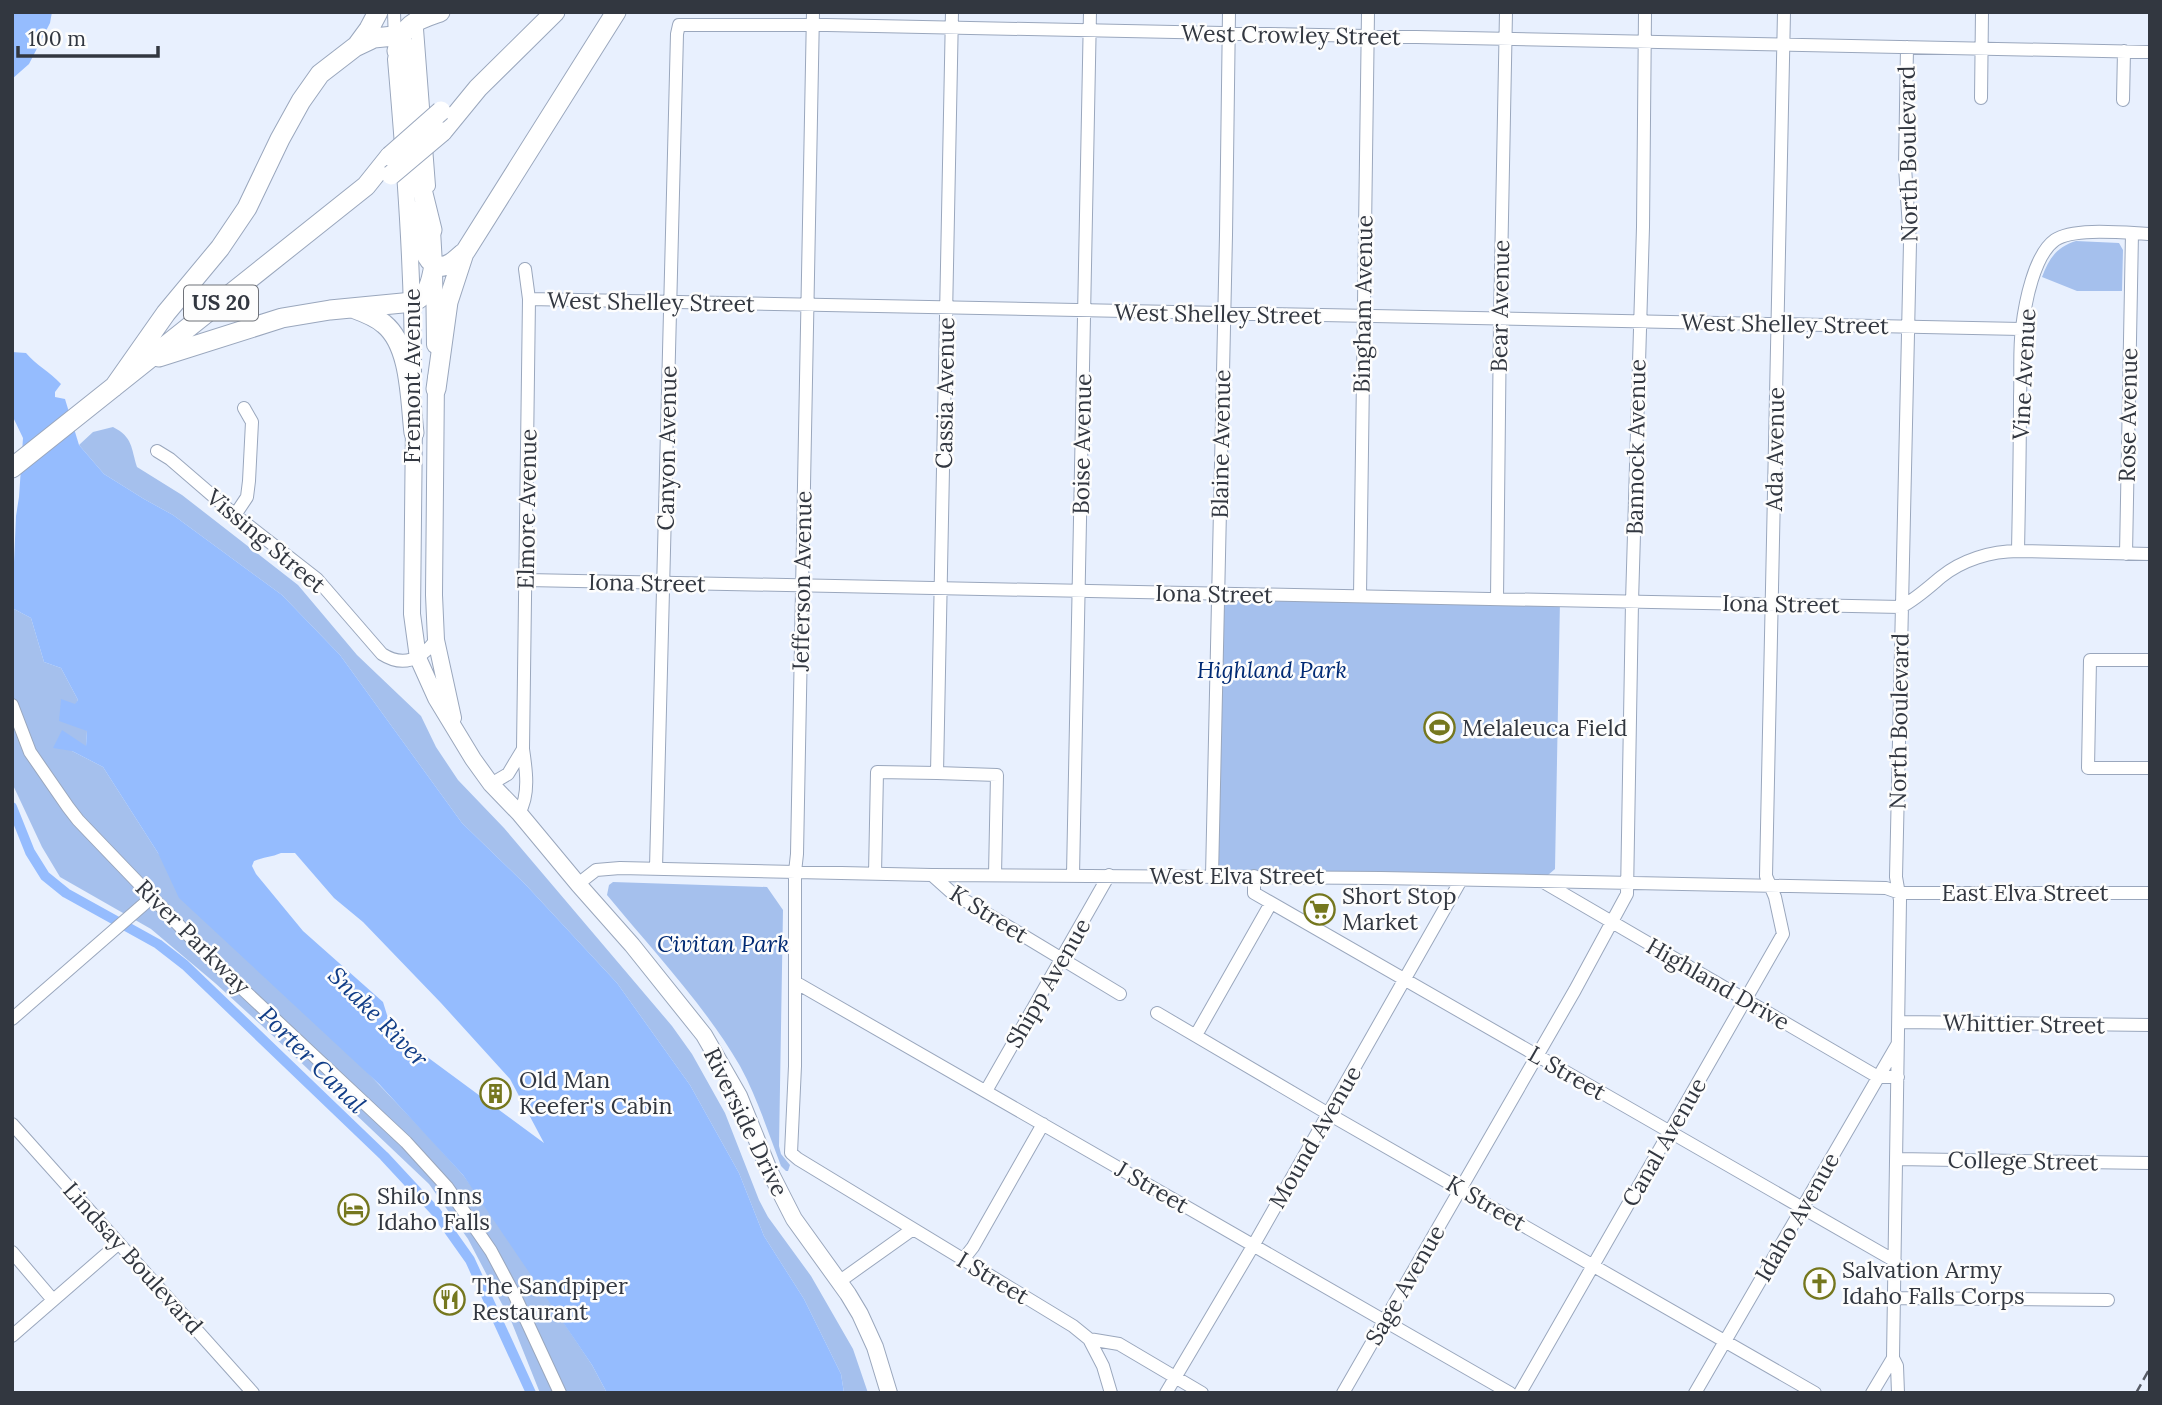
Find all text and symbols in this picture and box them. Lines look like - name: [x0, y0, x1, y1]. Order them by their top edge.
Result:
- scale bar: [18, 14, 158, 58]
- street label: West Crowley Street: [1181, 18, 1401, 51]
- text: 100 m: [28, 25, 86, 52]
- street label: North Boulevard: [1891, 65, 1924, 243]
- street label: Bingham Avenue: [1346, 215, 1379, 393]
- street label: Bear Avenue: [1484, 239, 1515, 373]
- street label: West Shelley Street: [547, 285, 755, 318]
- road number: US 20: [184, 286, 258, 320]
- street label: Fremont Avenue: [397, 288, 426, 464]
- street label: West Shelley Street: [1114, 297, 1322, 330]
- street label: West Shelley Street: [1681, 307, 1889, 340]
- street label: Vine Avenue: [2006, 307, 2041, 441]
- street label: Cassia Avenue: [929, 317, 960, 469]
- street label: Rose Avenue: [2112, 347, 2143, 483]
- street label: Bannock Avenue: [1619, 359, 1652, 535]
- street label: Canyon Avenue: [651, 365, 682, 531]
- street label: Blaine Avenue: [1205, 369, 1236, 519]
- street label: Boise Avenue: [1066, 373, 1097, 515]
- street label: Ada Avenue: [1759, 387, 1790, 512]
- street label: Elmore Avenue: [511, 428, 542, 590]
- street label: Vissing Street: [200, 482, 332, 599]
- street label: Jefferson Avenue: [785, 490, 818, 673]
- street label: Iona Street: [588, 567, 706, 598]
- street label: Iona Street: [1155, 578, 1273, 609]
- street label: Iona Street: [1722, 588, 1840, 619]
- street label: North Boulevard: [1882, 632, 1915, 809]
- park label: Highland Park: [1197, 655, 1347, 684]
- sports icon: Melaleuca Field: [1422, 711, 1456, 745]
- place label: Melaleuca Field: [1462, 713, 1628, 742]
- street label: West Elva Street: [1149, 861, 1325, 890]
- street label: River Parkway: [130, 873, 257, 1001]
- street label: K Street: [945, 878, 1034, 949]
- street label: East Elva Street: [1942, 878, 2108, 907]
- place label: Short Stop Market: [1342, 881, 1456, 936]
- supermarket icon: Short Stop Market: [1302, 892, 1336, 926]
- street label: Shipp Avenue: [999, 913, 1096, 1053]
- park label: Civitan Park: [657, 929, 789, 958]
- street label: Highland Drive: [1641, 931, 1795, 1036]
- water label: Snake River: [322, 960, 435, 1073]
- water label: Porter Canal: [252, 999, 373, 1120]
- street label: Whittier Street: [1943, 1008, 2105, 1039]
- street label: L Street: [1523, 1039, 1611, 1106]
- street label: Riverside Drive: [698, 1043, 795, 1201]
- street label: Mound Avenue: [1262, 1060, 1367, 1213]
- place label: Old Man Keefer's Cabin: [519, 1065, 673, 1120]
- street label: Canal Avenue: [1615, 1072, 1712, 1211]
- building icon: Old Man Keefer's Cabin: [479, 1076, 513, 1110]
- street label: College Street: [1947, 1145, 2099, 1176]
- street label: Idaho Avenue: [1748, 1147, 1845, 1286]
- street label: J Street: [1110, 1154, 1194, 1219]
- street label: K Street: [1441, 1168, 1531, 1237]
- street label: Lindsay Boulevard: [57, 1176, 210, 1340]
- place label: Shilo Inns Idaho Falls: [377, 1181, 490, 1236]
- hotel icon: Shilo Inns Idaho Falls: [337, 1192, 371, 1226]
- street label: Sage Avenue: [1358, 1219, 1451, 1350]
- street label: I Street: [952, 1245, 1035, 1310]
- place label: Salvation Army Idaho Falls Corps: [1842, 1255, 2025, 1310]
- church icon: Salvation Army Idaho Falls Corps: [1802, 1266, 1836, 1300]
- place label: The Sandpiper Restaurant: [472, 1271, 628, 1326]
- restaurant icon: The Sandpiper Restaurant: [432, 1282, 466, 1316]

